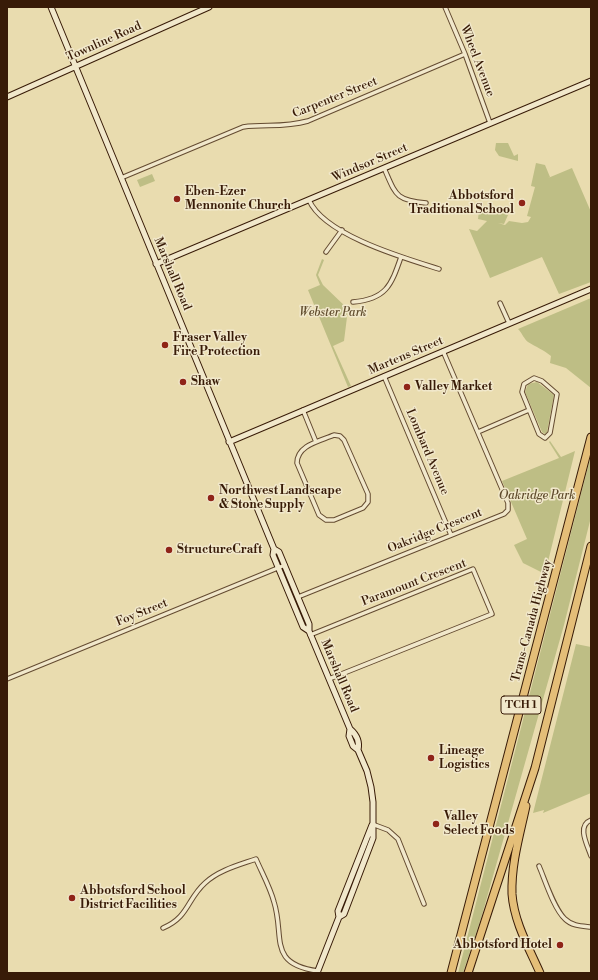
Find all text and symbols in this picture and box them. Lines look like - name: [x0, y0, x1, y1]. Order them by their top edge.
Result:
- street label: Townline Road: [64, 19, 144, 65]
- street label: Wheel Avenue: [457, 23, 497, 99]
- street label: Carpenter Street: [290, 74, 380, 122]
- street label: Windsor Street: [330, 141, 410, 185]
- place label: Eben-Ezer Mennonite Church: [185, 185, 291, 213]
- place label: Abbotsford Traditional School: [409, 189, 514, 217]
- marker: Eben-Ezer Mennonite Church: [172, 194, 182, 204]
- marker: Abbotsford Traditional School: [517, 198, 527, 208]
- street label: Marshall Road: [150, 235, 194, 313]
- park label: Webster Park: [299, 306, 367, 320]
- place label: Fraser Valley Fire Protection: [173, 331, 260, 359]
- street label: Martens Street: [366, 334, 446, 378]
- marker: Fraser Valley Fire Protection: [160, 340, 170, 350]
- place label: Shaw: [191, 375, 220, 389]
- marker: Shaw: [178, 377, 188, 387]
- place label: Valley Market: [415, 380, 492, 394]
- marker: Valley Market: [402, 382, 412, 392]
- street label: Lombard Avenue: [402, 407, 452, 497]
- place label: Northwest Landscape & Stone Supply: [219, 484, 341, 512]
- park label: Oakridge Park: [499, 489, 575, 503]
- marker: Northwest Landscape & Stone Supply: [206, 493, 216, 503]
- street label: Oakridge Crescent: [386, 505, 484, 557]
- place label: StructureCraft: [177, 543, 262, 557]
- marker: StructureCraft: [164, 545, 174, 555]
- street label: Paramount Crescent: [360, 556, 468, 610]
- street label: Trans-Canada Highway: [509, 558, 555, 684]
- street label: Foy Street: [114, 596, 170, 630]
- street label: Marshall Road: [317, 637, 361, 715]
- road number: TCH 1: [501, 696, 541, 714]
- place label: Lineage Logistics: [439, 744, 490, 772]
- marker: Lineage Logistics: [426, 753, 436, 763]
- place label: Valley Select Foods: [444, 810, 514, 838]
- marker: Valley Select Foods: [431, 819, 441, 829]
- place label: Abbotsford School District Facilities: [80, 884, 186, 912]
- marker: Abbotsford School District Facilities: [67, 893, 77, 903]
- place label: Abbotsford Hotel: [453, 938, 552, 952]
- marker: Abbotsford Hotel: [555, 940, 565, 950]

